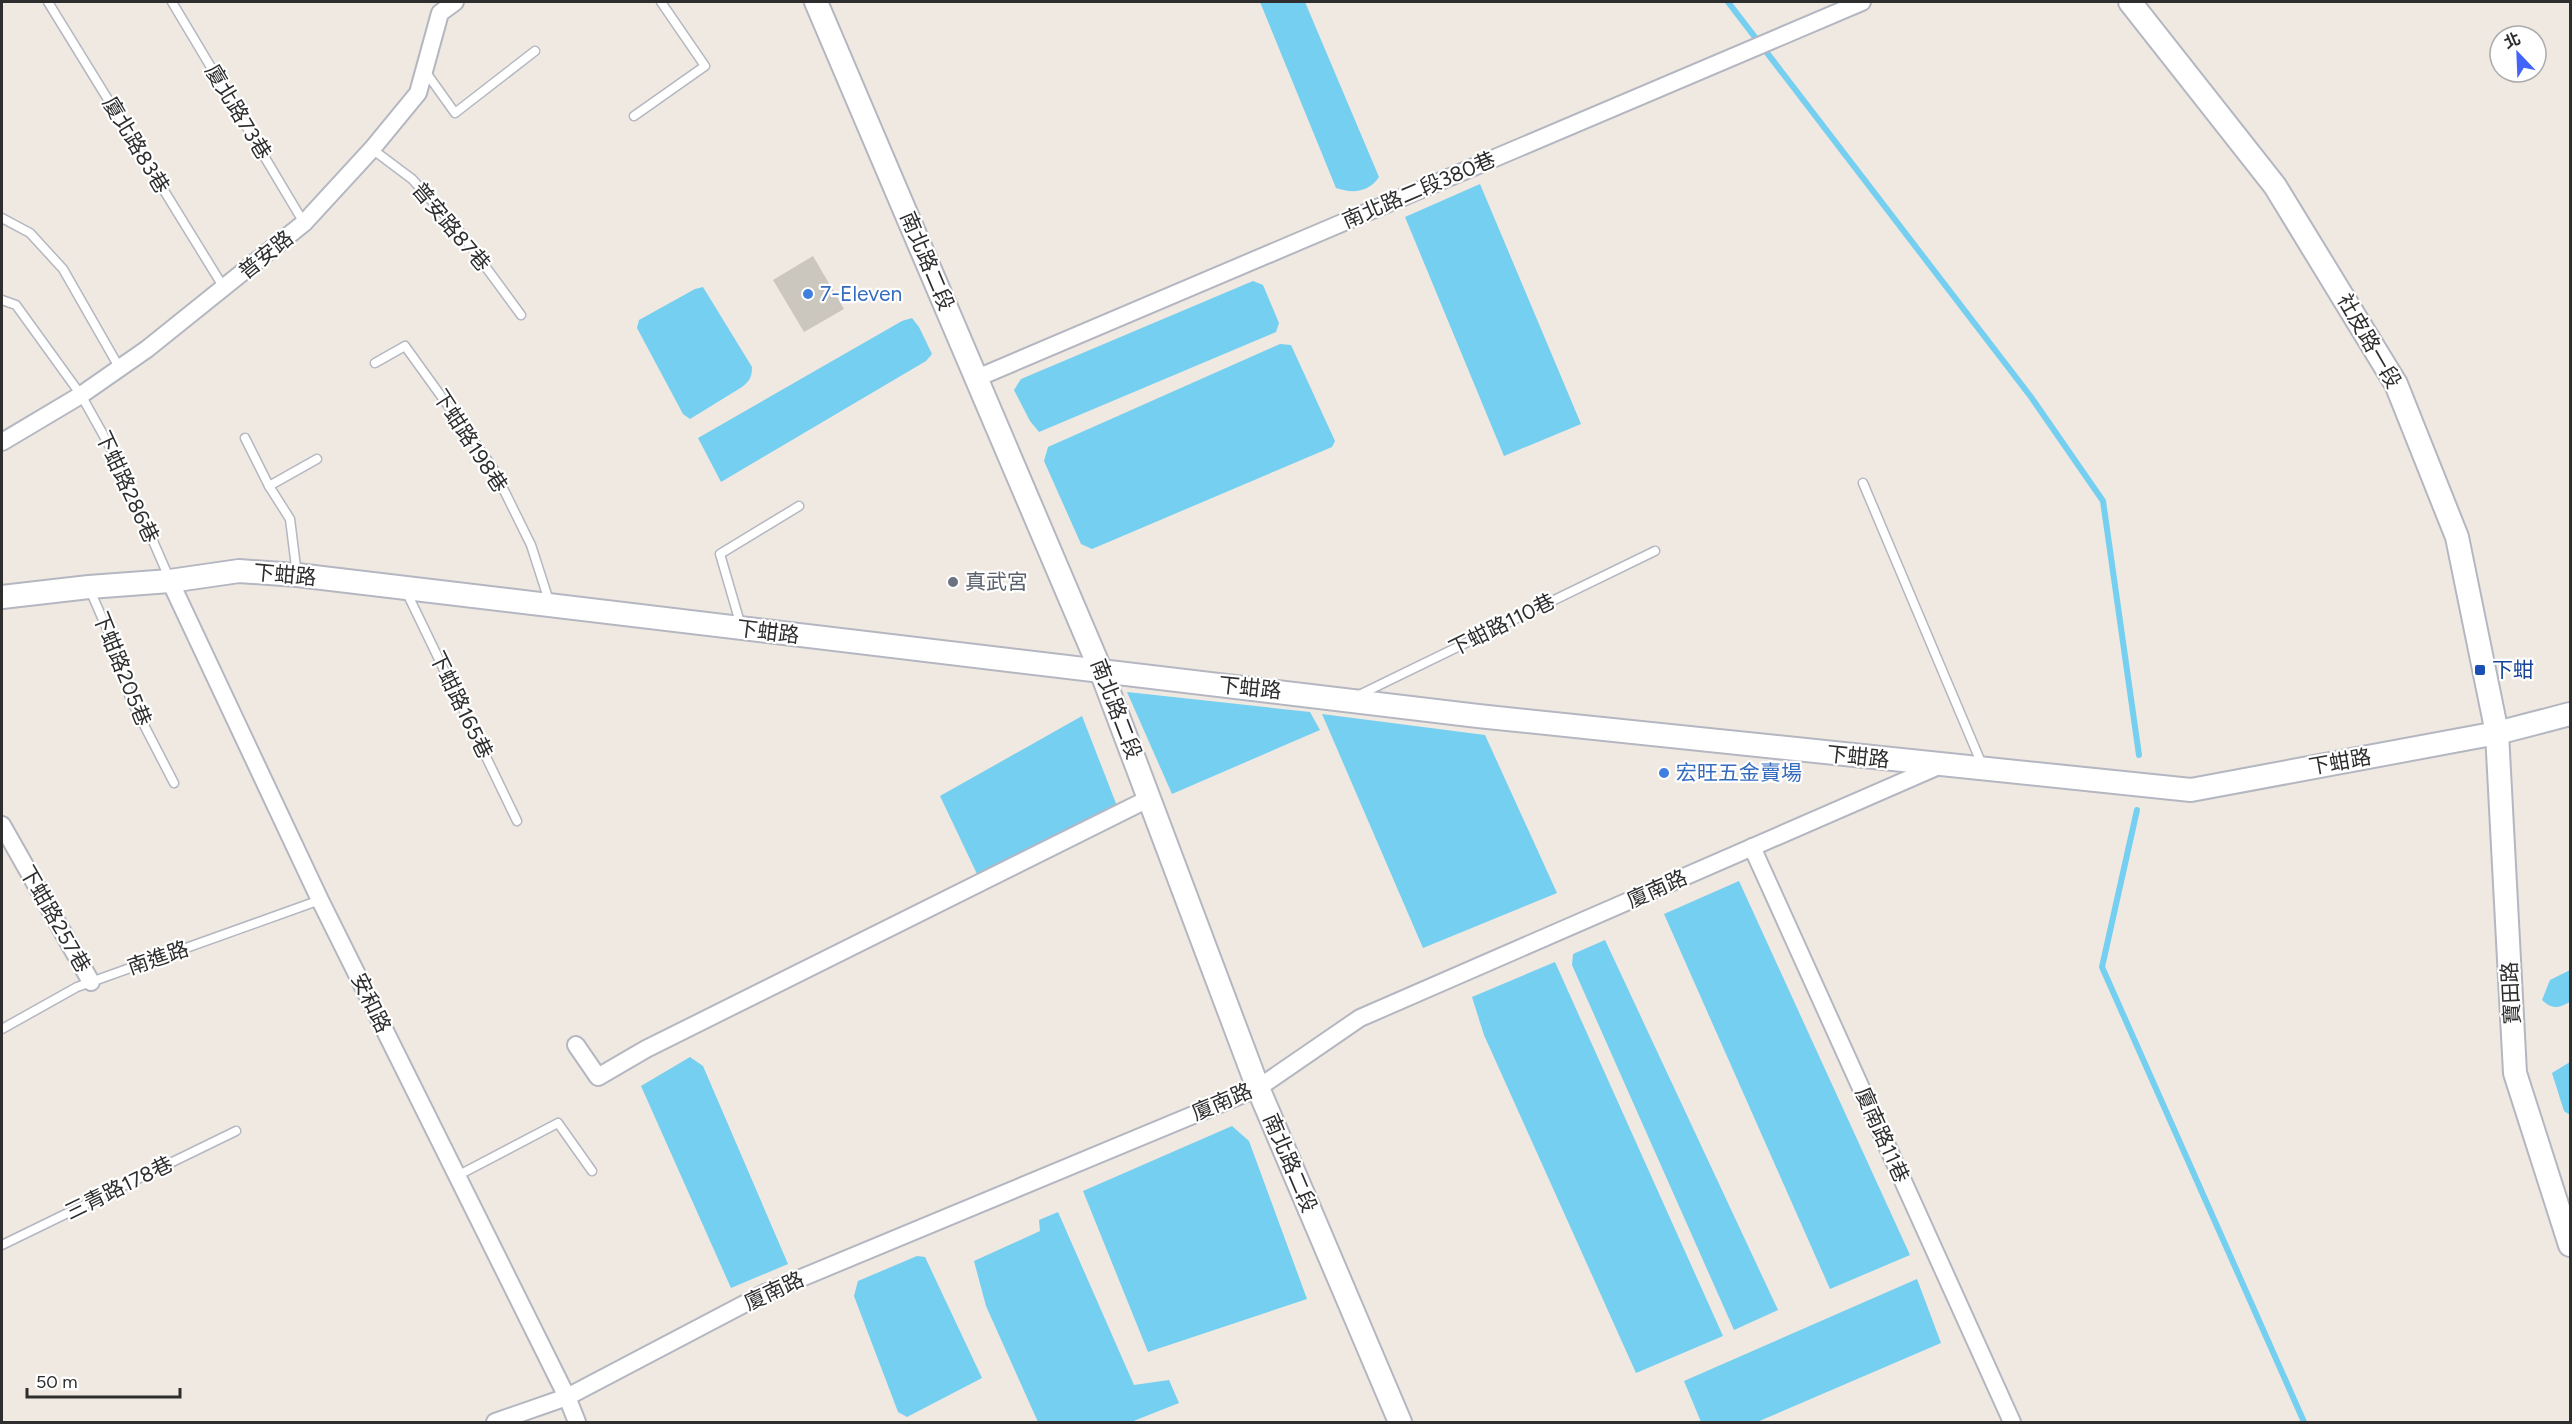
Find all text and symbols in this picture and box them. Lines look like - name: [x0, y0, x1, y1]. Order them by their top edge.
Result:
- north arrow: [2488, 24, 2548, 84]
- text: 北: [2501, 29, 2523, 53]
- street label: 廈北路73巷: [200, 60, 277, 164]
- street label: 廈北路83巷: [98, 92, 175, 198]
- street label: 南北路二段380巷: [1339, 146, 1499, 233]
- street label: 普安路87巷: [407, 177, 496, 276]
- street label: 南北路二段: [895, 208, 959, 314]
- street label: 普安路: [233, 225, 298, 284]
- place label: 7-Eleven: [820, 281, 902, 306]
- marker: 7-Eleven: [801, 287, 815, 301]
- street label: 社皮路一段: [2332, 289, 2407, 392]
- street label: 下蚶路198巷: [428, 385, 513, 497]
- street label: 下蚶路286巷: [91, 427, 164, 547]
- street label: 下蚶路: [253, 559, 318, 590]
- place label: 真武宮: [965, 569, 1028, 594]
- marker: 真武宮: [946, 575, 960, 589]
- street label: 下蚶路110巷: [1445, 588, 1559, 661]
- street label: 下蚶路205巷: [88, 608, 157, 730]
- street label: 下蚶路: [735, 615, 801, 648]
- street label: 下蚶路165巷: [425, 647, 498, 763]
- street label: 南北路二段: [1086, 655, 1147, 762]
- place label: 下蚶: [2492, 657, 2534, 682]
- marker: 下蚶: [2473, 663, 2487, 677]
- street label: 下蚶路: [1217, 672, 1283, 703]
- street label: 下蚶路: [1825, 741, 1891, 772]
- street label: 下蚶路: [2307, 744, 2373, 779]
- place label: 宏旺五金賣場: [1676, 760, 1802, 785]
- marker: 宏旺五金賣場: [1657, 766, 1671, 780]
- street label: 下蚶路257巷: [15, 861, 96, 977]
- street label: 廈南路: [1623, 864, 1691, 913]
- street label: 南進路: [124, 935, 192, 980]
- street label: 寶田路: [2496, 961, 2525, 1025]
- street label: 安和路: [346, 969, 396, 1037]
- street label: 廈南路: [1188, 1078, 1256, 1125]
- street label: 廈南路11巷: [1850, 1083, 1914, 1186]
- street label: 南北路二段: [1258, 1110, 1322, 1216]
- street label: 三青路178巷: [61, 1151, 177, 1224]
- street label: 廈南路: [740, 1266, 808, 1315]
- scale bar: [27, 1361, 180, 1399]
- text: 50 m: [36, 1371, 78, 1393]

